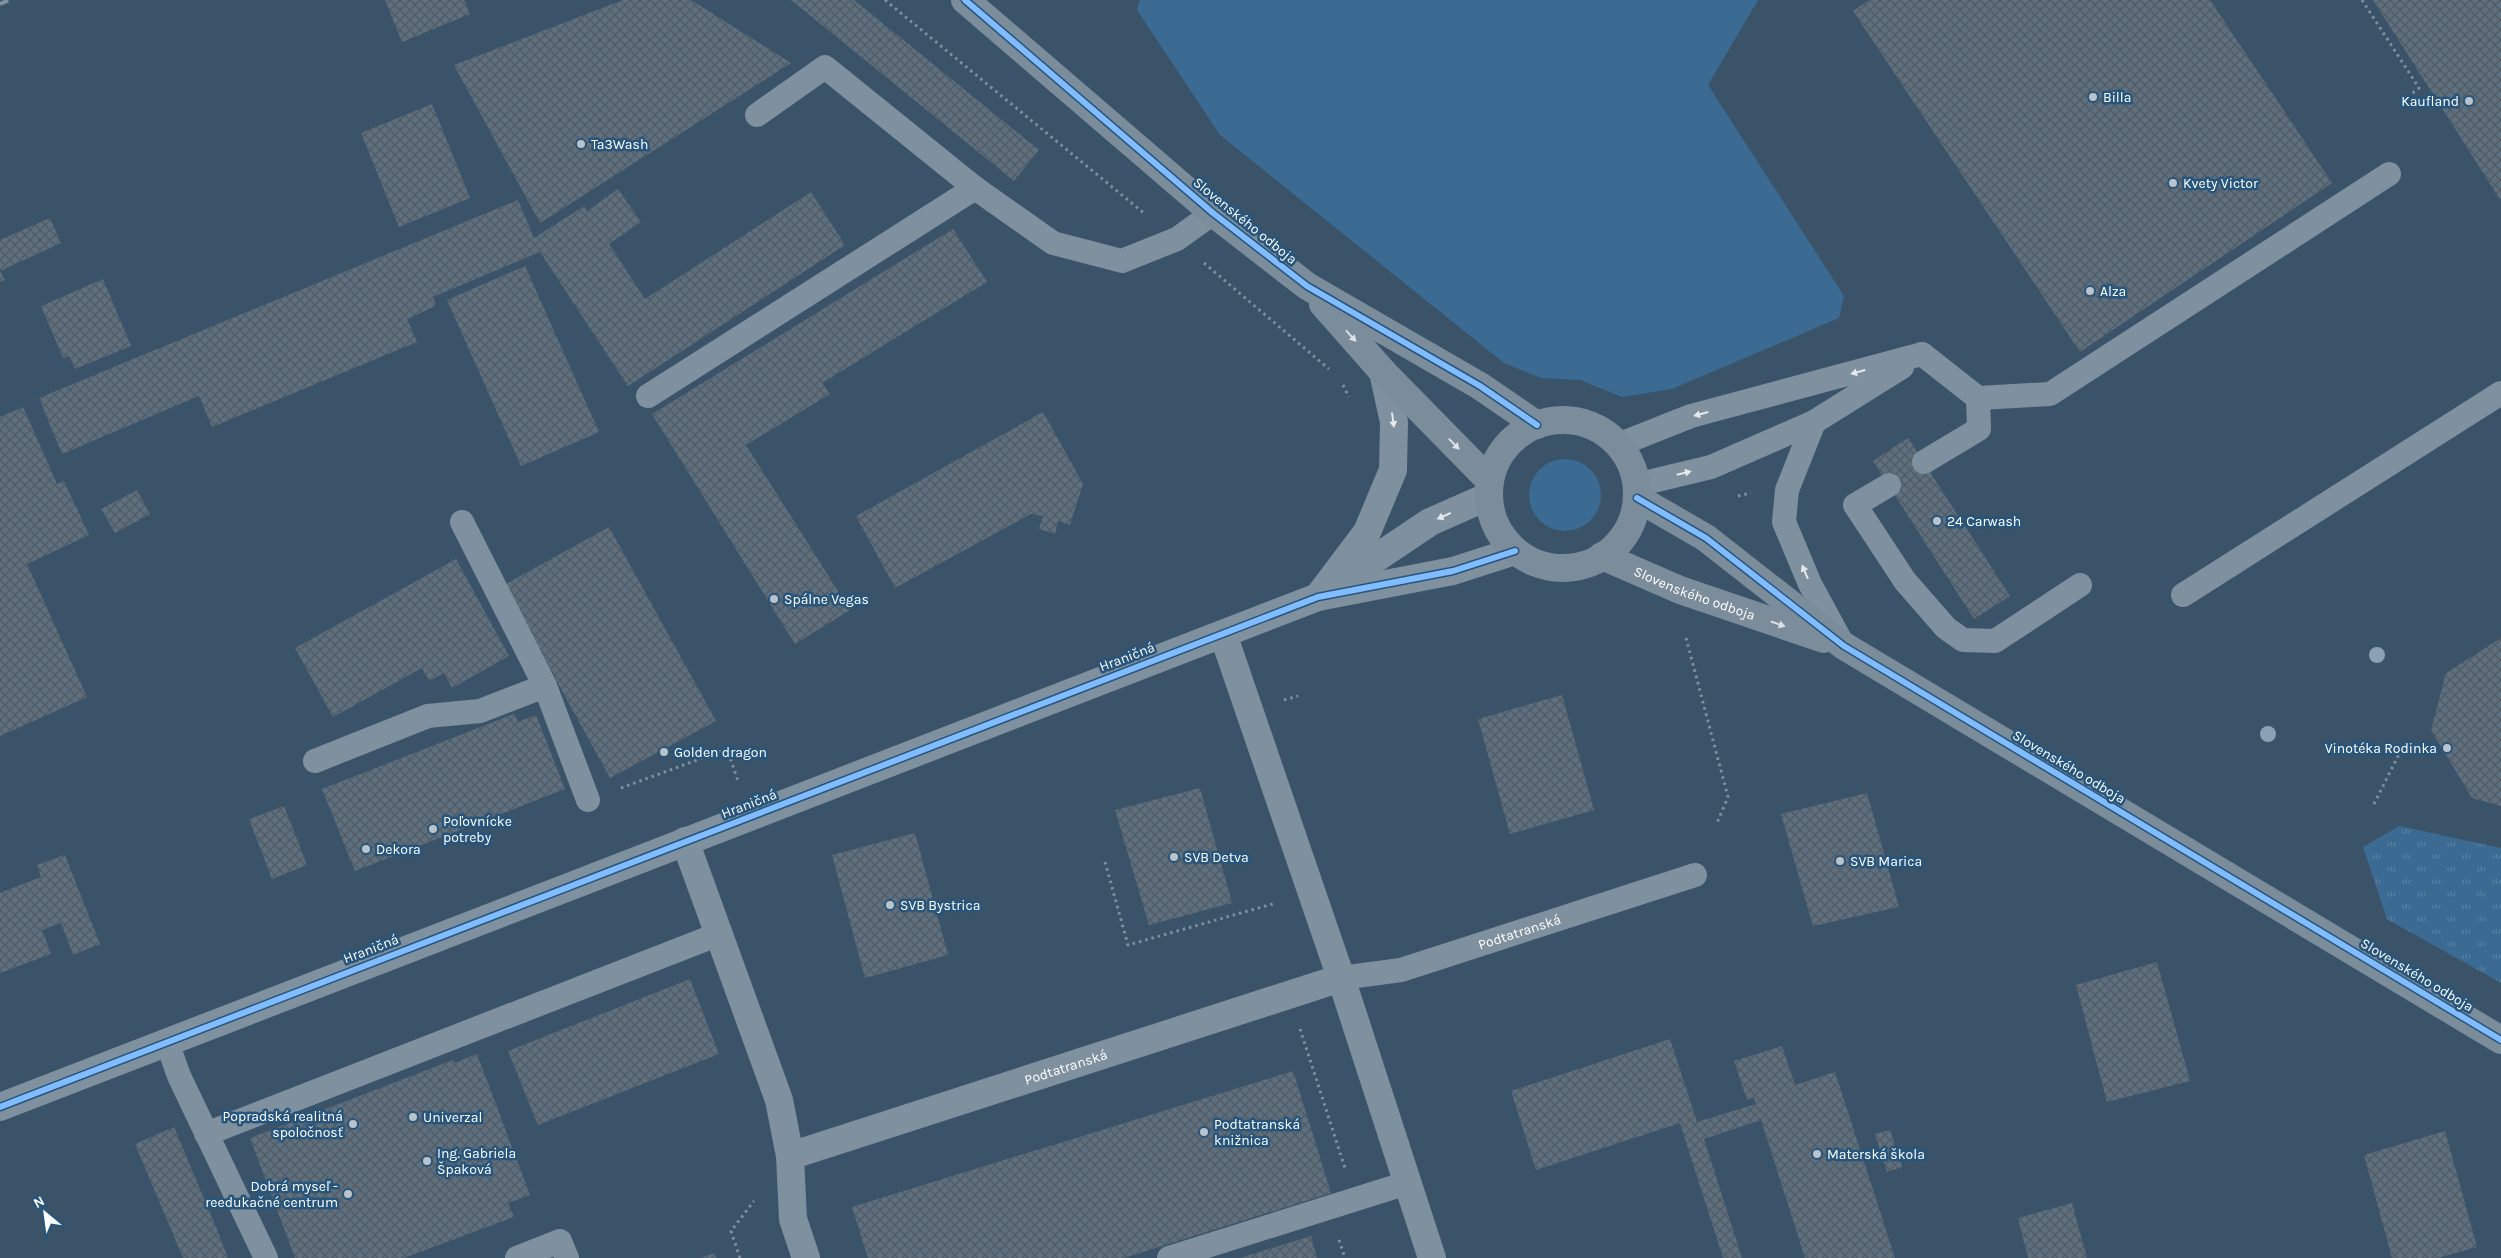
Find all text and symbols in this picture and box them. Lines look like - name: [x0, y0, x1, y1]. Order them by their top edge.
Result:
- place label: Billa: [2103, 89, 2131, 106]
- marker: Billa: [2087, 91, 2099, 103]
- place label: Kaufland: [2401, 93, 2459, 110]
- marker: Kaufland: [2463, 95, 2475, 107]
- place label: Ta3Wash: [591, 136, 648, 153]
- marker: Ta3Wash: [575, 138, 587, 150]
- street label: Slovenského odboja: [1190, 174, 1300, 268]
- place label: Kvety Victor: [2183, 175, 2259, 192]
- marker: Kvety Victor: [2167, 177, 2179, 189]
- place label: Alza: [2100, 283, 2126, 300]
- marker: Alza: [2084, 285, 2096, 297]
- one-way arrow: [1345, 330, 1357, 342]
- one-way arrow: [1851, 368, 1866, 376]
- one-way arrow: [1694, 410, 1709, 418]
- one-way arrow: [1389, 412, 1397, 428]
- one-way arrow: [1448, 438, 1460, 450]
- one-way arrow: [1676, 469, 1691, 477]
- one-way arrow: [1437, 512, 1451, 520]
- place label: 24 Carwash: [1947, 513, 2021, 530]
- marker: 24 Carwash: [1931, 515, 1943, 527]
- street label: Slovenského odboja: [1631, 562, 1758, 624]
- one-way arrow: [1800, 565, 1808, 579]
- place label: Spálne Vegas: [784, 591, 869, 608]
- marker: Spálne Vegas: [768, 593, 780, 605]
- one-way arrow: [1771, 621, 1786, 628]
- street label: Hraničná: [1097, 639, 1157, 675]
- street label: Slovenského odboja: [2010, 727, 2128, 807]
- place label: Vinotéka Rodinka: [2325, 740, 2437, 757]
- marker: Vinotéka Rodinka: [2441, 742, 2453, 754]
- place label: Golden dragon: [674, 744, 767, 761]
- marker: Golden dragon: [658, 746, 670, 758]
- street label: Hraničná: [719, 786, 779, 822]
- place label: Poľovnícke potreby: [443, 813, 512, 846]
- marker: Poľovnícke potreby: [427, 823, 439, 835]
- place label: Dekora: [376, 841, 421, 858]
- marker: Dekora: [360, 843, 372, 855]
- place label: SVB Detva: [1184, 849, 1249, 866]
- marker: SVB Detva: [1168, 851, 1180, 863]
- place label: SVB Marica: [1850, 853, 1922, 870]
- marker: SVB Marica: [1834, 855, 1846, 867]
- place label: SVB Bystrica: [900, 897, 980, 914]
- marker: SVB Bystrica: [884, 899, 896, 911]
- street label: Podtatranská: [1476, 910, 1563, 953]
- street label: Hraničná: [341, 931, 401, 967]
- street label: Slovenského odboja: [2358, 935, 2476, 1015]
- street label: Podtatranská: [1022, 1046, 1109, 1088]
- place label: Popradská realitná spoločnosť: [223, 1108, 344, 1141]
- place label: Univerzal: [423, 1109, 482, 1126]
- marker: Univerzal: [407, 1111, 419, 1123]
- place label: Podtatranská knižnica: [1214, 1116, 1300, 1149]
- marker: Popradská realitná spoločnosť: [347, 1118, 359, 1130]
- marker: Podtatranská knižnica: [1198, 1126, 1210, 1138]
- place label: Ing. Gabriela Špaková: [437, 1145, 516, 1178]
- place label: Materská škola: [1827, 1146, 1925, 1163]
- marker: Materská škola: [1811, 1148, 1823, 1160]
- marker: Ing. Gabriela Špaková: [421, 1155, 433, 1167]
- place label: Dobrá myseľ - reedukačné centrum: [205, 1178, 338, 1211]
- north arrow: [20, 1188, 70, 1238]
- marker: Dobrá myseľ - reedukačné centrum: [342, 1188, 354, 1200]
- text: N: [30, 1192, 47, 1212]

